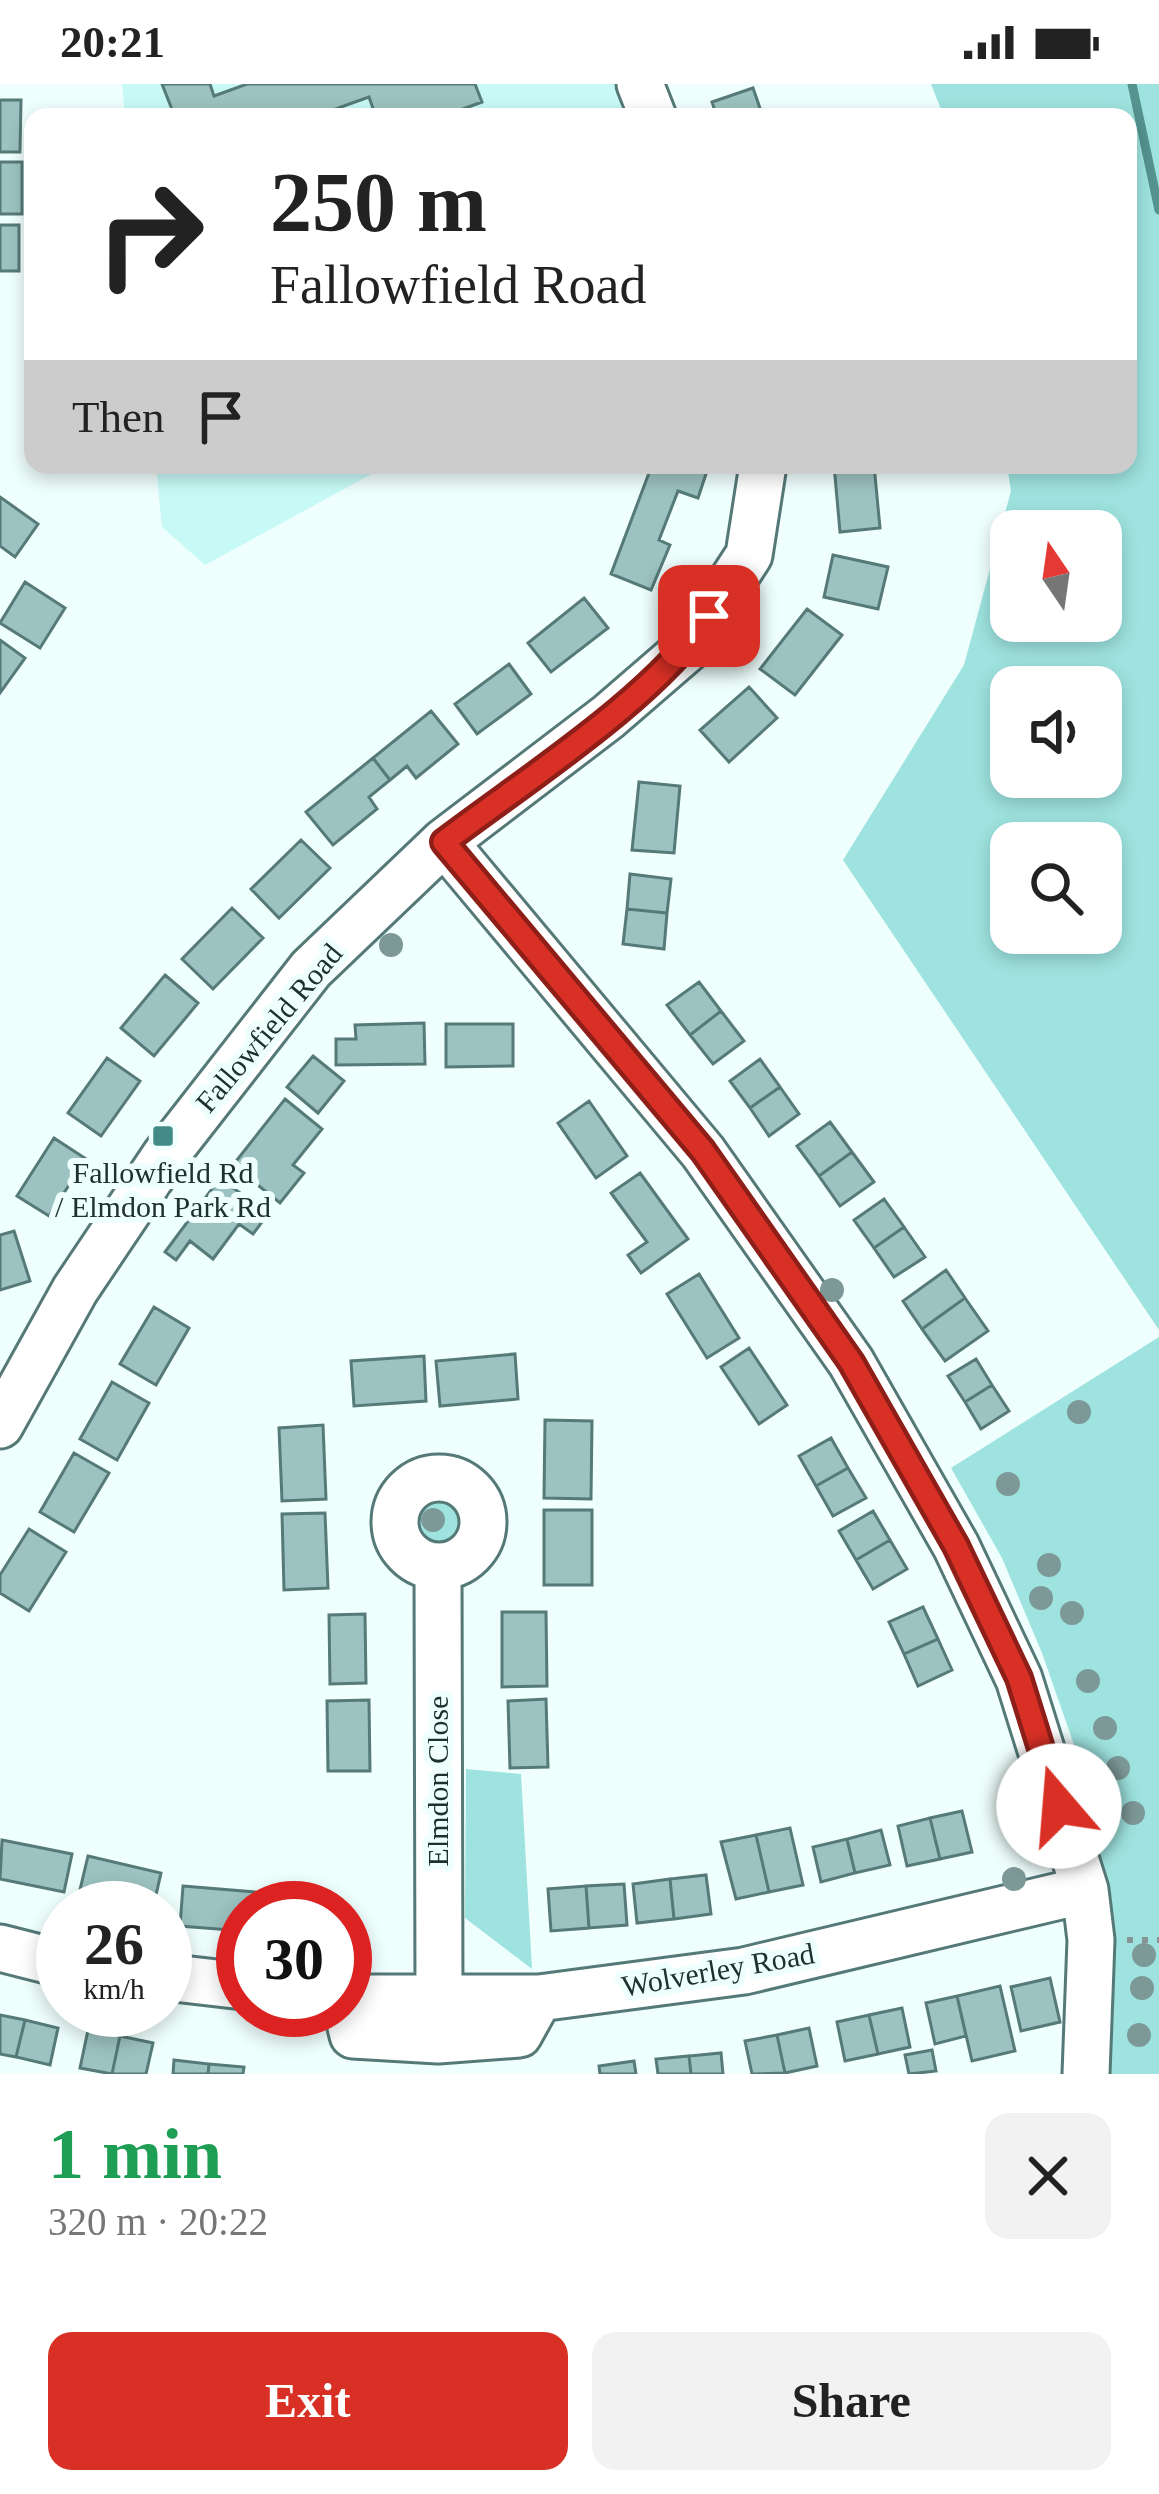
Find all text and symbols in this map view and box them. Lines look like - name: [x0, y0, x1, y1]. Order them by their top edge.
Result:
- text: 20:21: [60, 17, 165, 67]
- icon: right: [72, 156, 228, 312]
- text: 250 m: [270, 156, 487, 249]
- text: Fallowfield Road: [270, 255, 646, 315]
- icon: arrive: [188, 384, 254, 450]
- text: Then: [72, 392, 164, 442]
- north arrow: [990, 510, 1122, 642]
- map controls: [990, 510, 1122, 954]
- pin: [658, 565, 760, 667]
- icon: arrive: [676, 583, 742, 649]
- button: sound: [990, 666, 1122, 798]
- button: search: [990, 822, 1122, 954]
- street label: Fallowfield Road: [189, 937, 348, 1118]
- marker: Fallowfield Rd / Elmdon Park Rd: [150, 1123, 176, 1149]
- place label: Fallowfield Rd / Elmdon Park Rd: [55, 1156, 271, 1223]
- street label: Elmdon Close: [421, 1696, 454, 1866]
- position arrow: [996, 1743, 1122, 1869]
- speed limit sign: 30: [216, 1881, 372, 2037]
- text: 26: [84, 1911, 144, 1977]
- street label: Wolverley Road: [619, 1936, 817, 2003]
- text: km/h: [83, 1972, 145, 2005]
- button: close: [985, 2113, 1111, 2239]
- text: 1 min: [48, 2114, 222, 2194]
- text: 320 m · 20:22: [48, 2200, 268, 2243]
- button: Exit: [48, 2332, 568, 2470]
- button: Share: [592, 2332, 1111, 2470]

